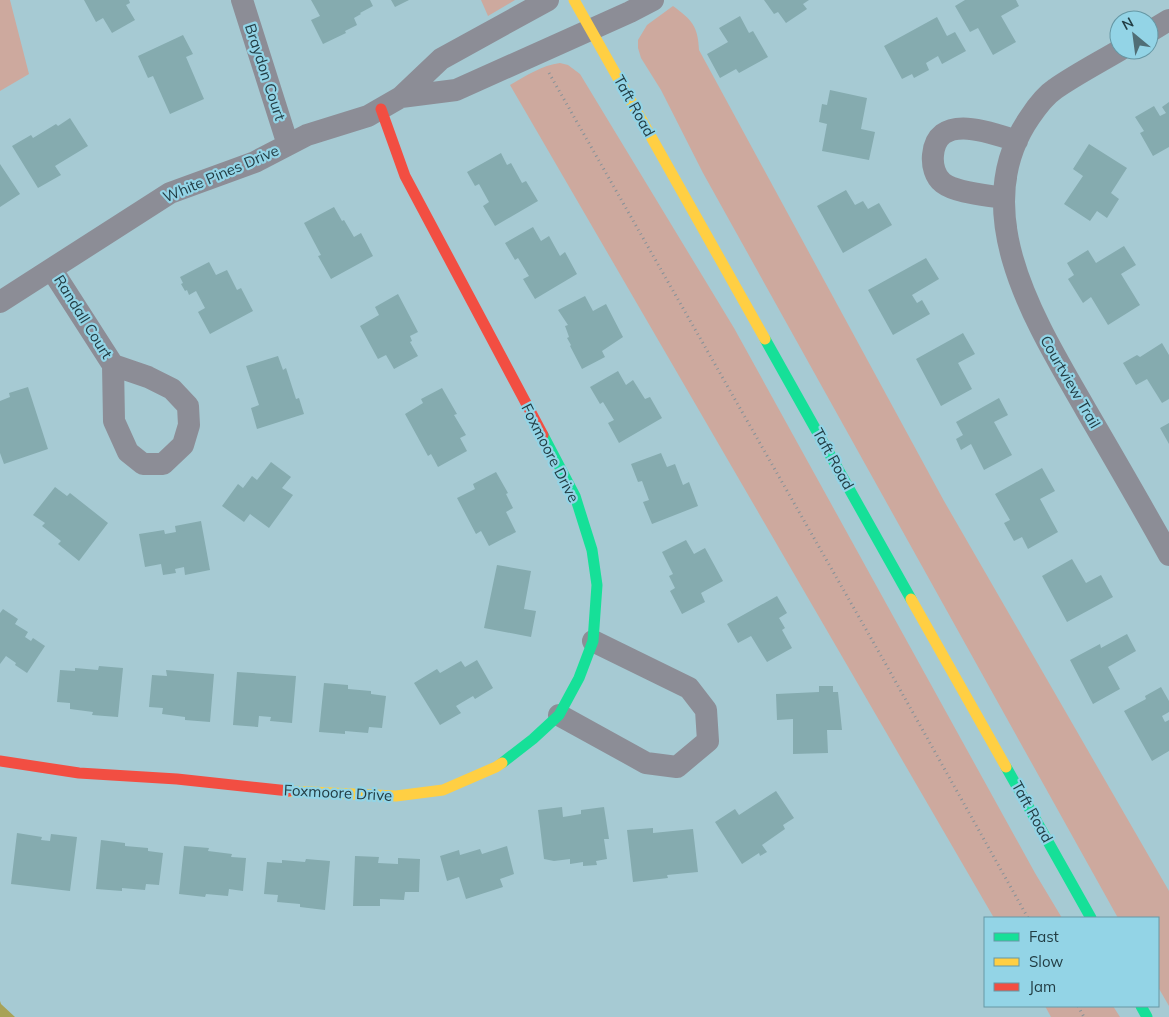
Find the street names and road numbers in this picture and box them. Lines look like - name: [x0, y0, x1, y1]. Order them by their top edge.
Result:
- street label: Braydon Court: [241, 21, 290, 123]
- street label: Taft Road: [610, 72, 659, 140]
- street label: White Pines Drive: [160, 141, 282, 207]
- street label: Randall Court: [50, 271, 117, 362]
- street label: Courtview Trail: [1036, 332, 1105, 432]
- street label: Foxmoore Drive: [517, 400, 584, 505]
- street label: Taft Road: [809, 425, 858, 493]
- street label: Taft Road: [1008, 778, 1057, 846]
- street label: Foxmoore Drive: [283, 780, 393, 805]

